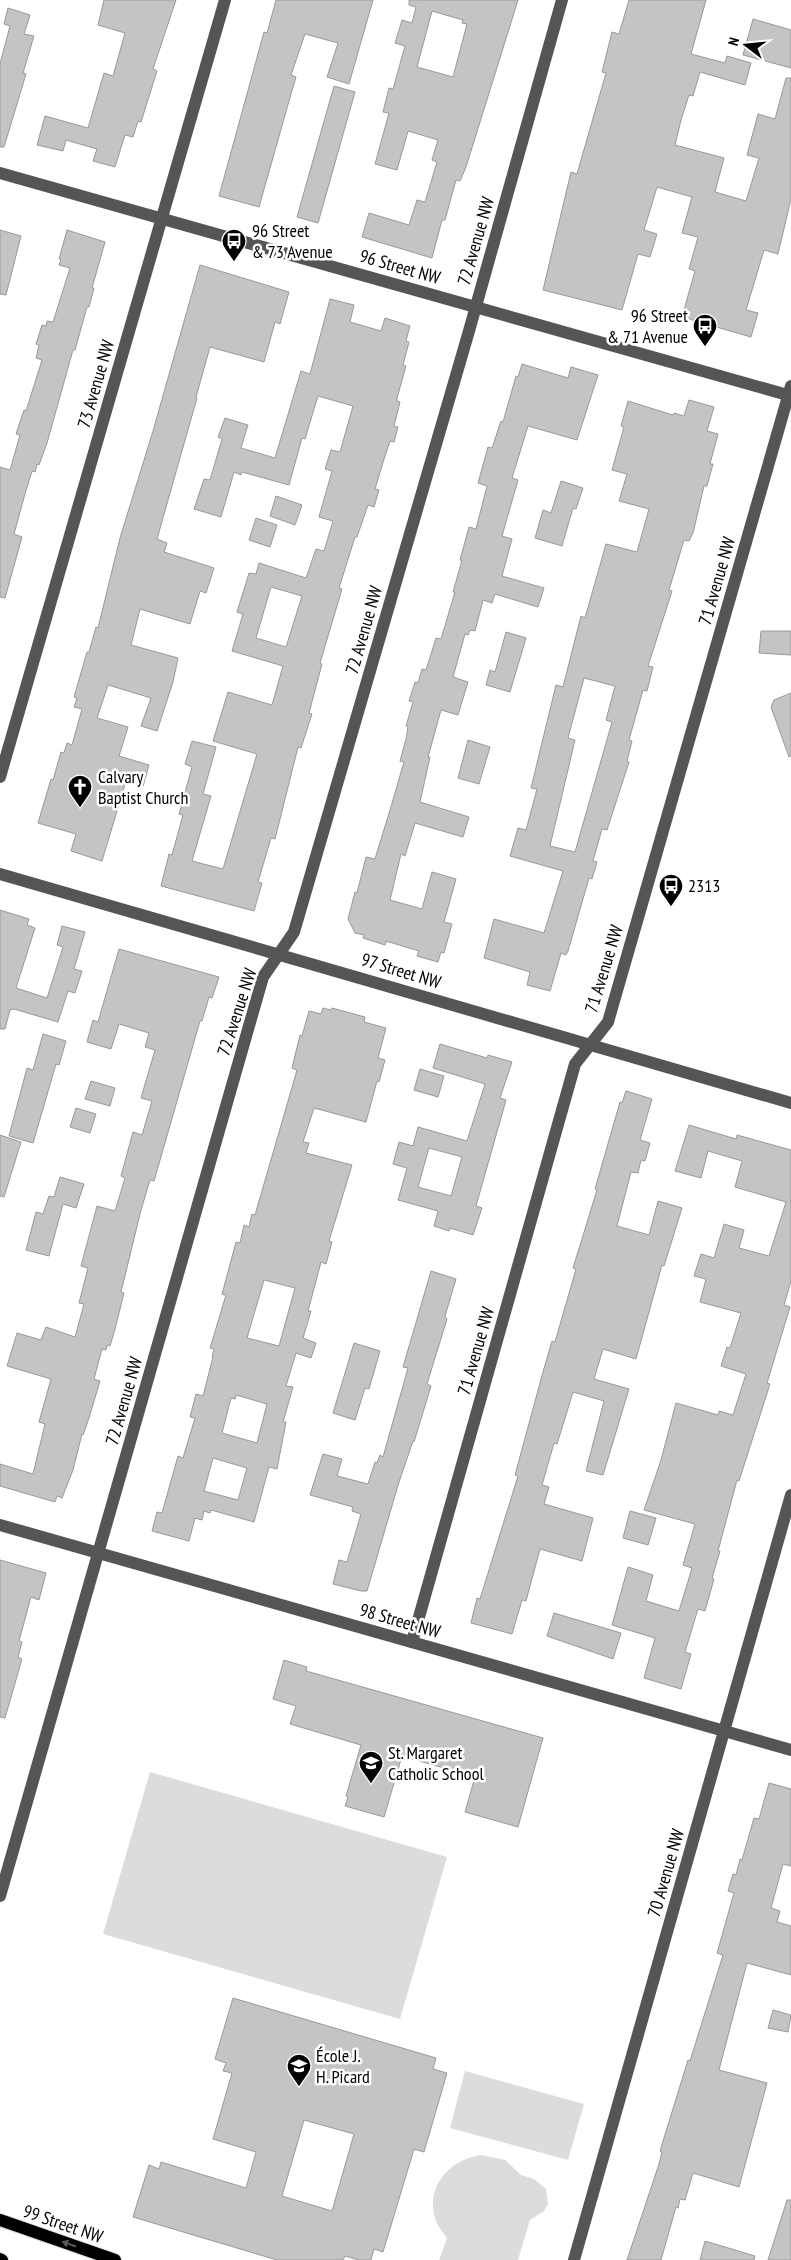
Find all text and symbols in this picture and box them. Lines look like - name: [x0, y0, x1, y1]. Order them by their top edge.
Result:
- north arrow: [721, 20, 771, 70]
- text: N: [724, 35, 743, 48]
- street label: 72 Avenue NW: [452, 194, 499, 288]
- place label: 96 Street & 73 Avenue: [252, 219, 333, 263]
- bus stop icon: 96 Street & 73 Avenue: [221, 228, 247, 262]
- street label: 96 Street NW: [357, 244, 443, 289]
- place label: 96 Street & 71 Avenue: [607, 304, 688, 348]
- bus stop icon: 96 Street & 71 Avenue: [692, 313, 718, 347]
- street label: 73 Avenue NW: [72, 337, 119, 431]
- street label: 71 Avenue NW: [693, 534, 740, 628]
- street label: 72 Avenue NW: [340, 583, 387, 677]
- place label: Calvary Baptist Church: [98, 765, 188, 809]
- church icon: Calvary Baptist Church: [67, 774, 93, 808]
- bus stop icon: 2313: [658, 873, 684, 907]
- place label: 2313: [688, 874, 720, 897]
- street label: 71 Avenue NW: [579, 922, 628, 1016]
- street label: 97 Street NW: [359, 948, 444, 994]
- street label: 72 Avenue NW: [212, 965, 261, 1059]
- street label: 71 Avenue NW: [452, 1304, 499, 1398]
- street label: 72 Avenue NW: [100, 1354, 147, 1448]
- street label: 98 Street NW: [357, 1598, 443, 1643]
- place label: St. Margaret Catholic School: [388, 1741, 484, 1785]
- school or university icon: St. Margaret Catholic School: [358, 1750, 384, 1784]
- street label: 70 Avenue NW: [642, 1826, 689, 1920]
- place label: École J. H. Picard: [316, 2044, 370, 2088]
- school or university icon: École J. H. Picard: [286, 2053, 312, 2087]
- street label: 99 Street NW: [20, 2199, 106, 2248]
- one-way arrow: [61, 2240, 76, 2248]

